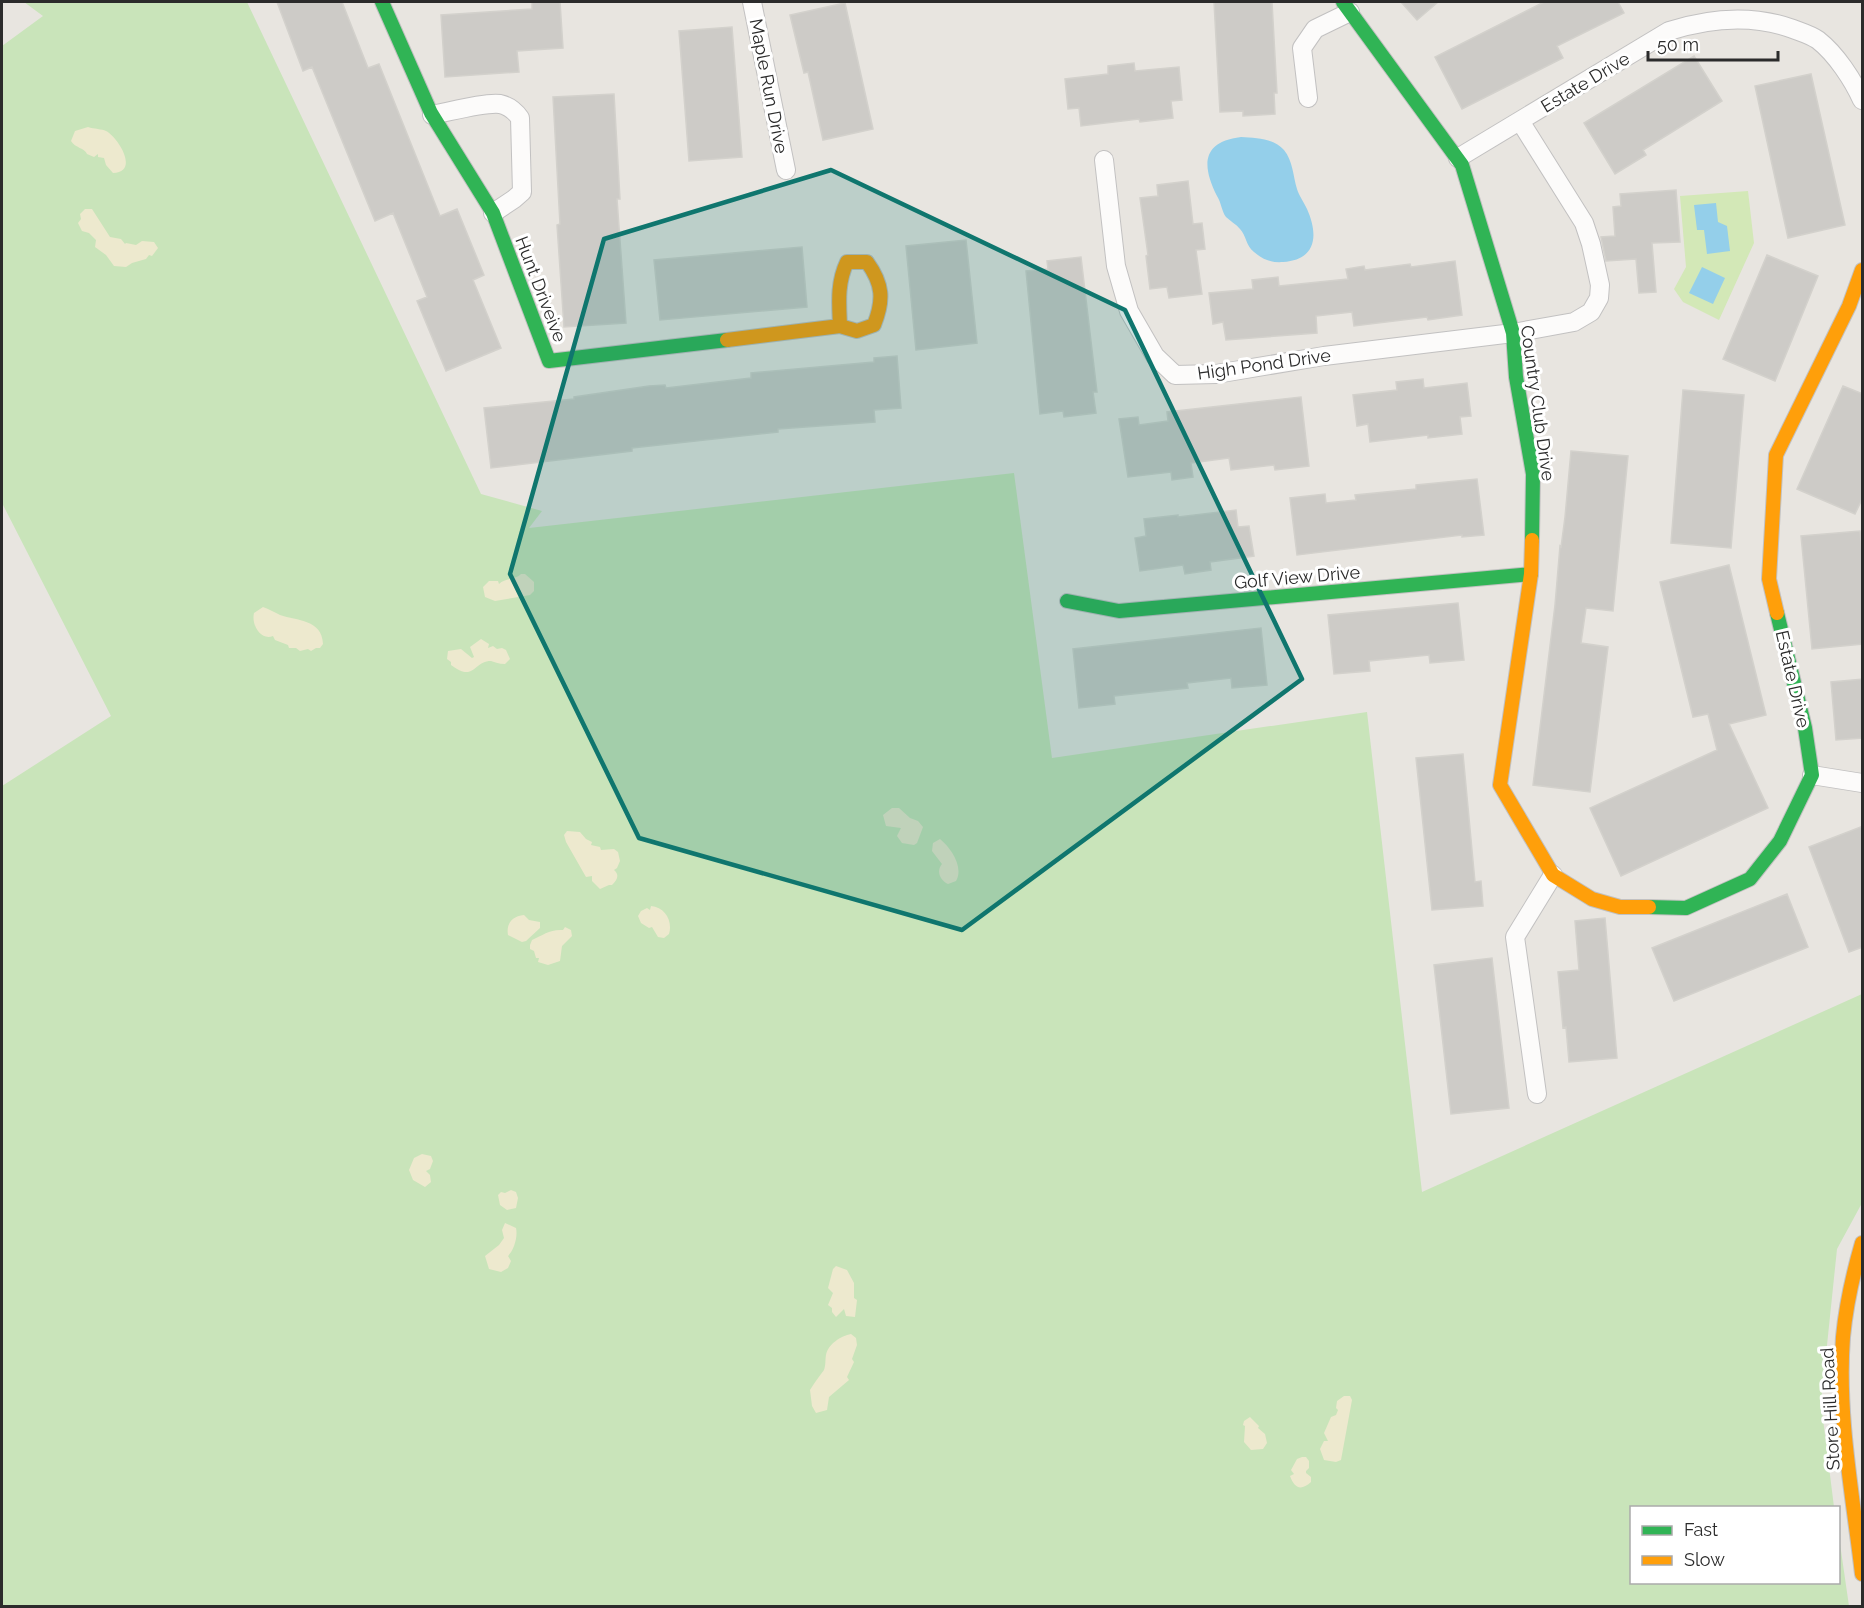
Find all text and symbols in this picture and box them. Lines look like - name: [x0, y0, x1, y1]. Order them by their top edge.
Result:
- street label: Maple Run Drive: [746, 17, 792, 156]
- scale bar: [1648, 24, 1778, 62]
- text: 50 m: [1657, 34, 1699, 55]
- street label: Estate Drive: [1537, 47, 1633, 117]
- street label: Hunt Driveive: [511, 233, 571, 345]
- street label: Country Club Drive: [1517, 324, 1559, 483]
- street label: High Pond Drive: [1196, 344, 1332, 384]
- street label: Golf View Drive: [1233, 561, 1361, 593]
- street label: Estate Drive: [1772, 628, 1815, 730]
- street label: Store Hill Road: [1816, 1347, 1844, 1471]
- legend: [1630, 1506, 1840, 1584]
- text: Fast: [1684, 1519, 1718, 1540]
- text: Slow: [1684, 1549, 1725, 1570]

